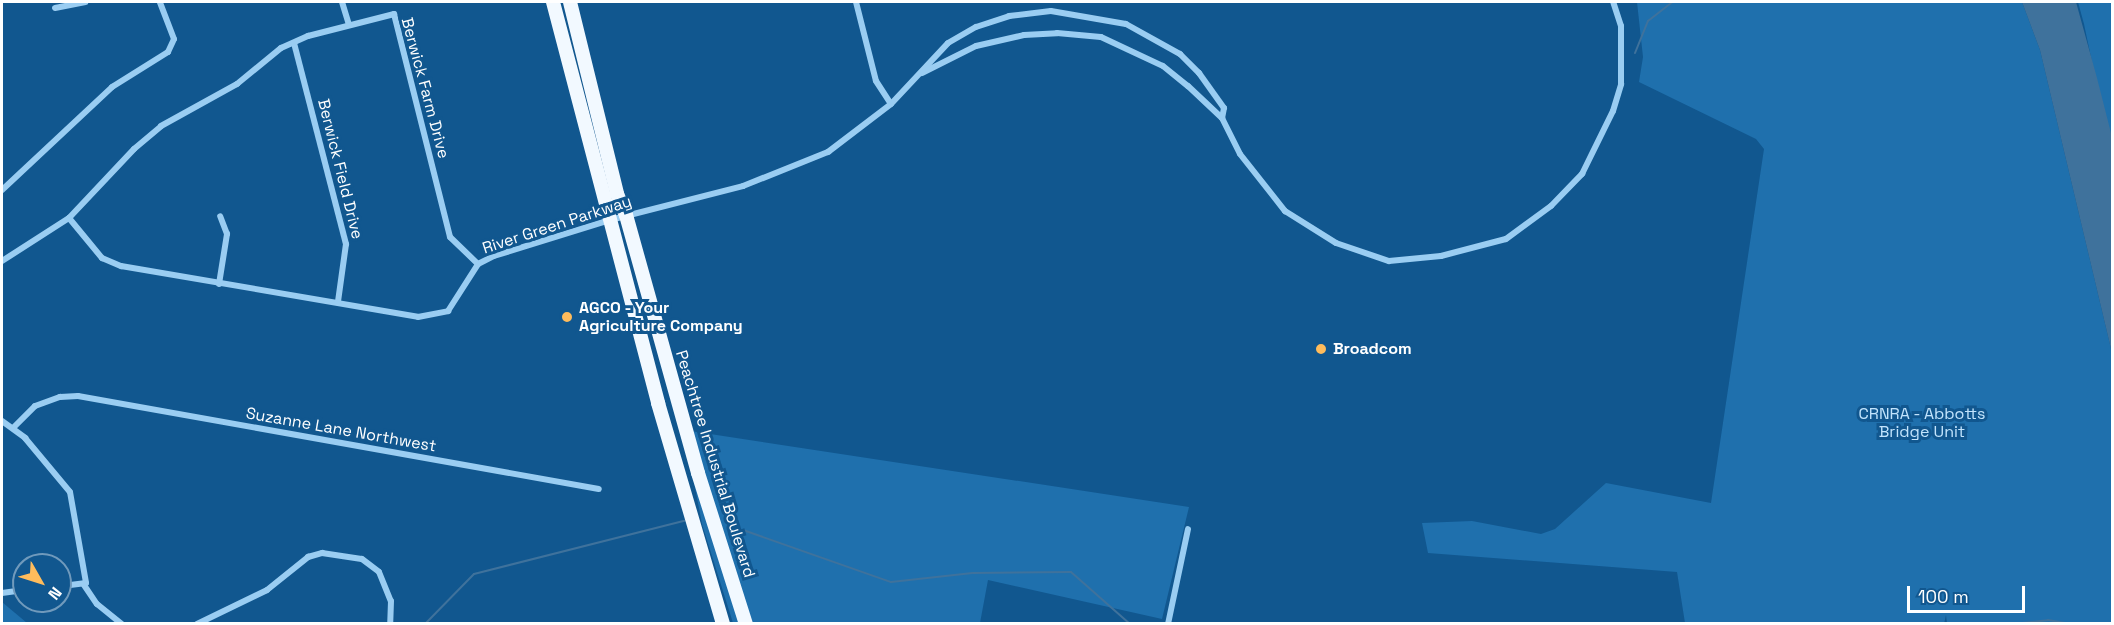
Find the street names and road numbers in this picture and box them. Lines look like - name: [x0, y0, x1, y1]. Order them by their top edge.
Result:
- street label: Berwick Farm Drive: [397, 15, 453, 161]
- street label: Berwick Field Drive: [313, 97, 367, 241]
- street label: River Green Parkway: [480, 192, 634, 258]
- street label: Peachtree Industrial Boulevard: [671, 348, 759, 580]
- street label: Suzanne Lane Northwest: [244, 404, 438, 456]

